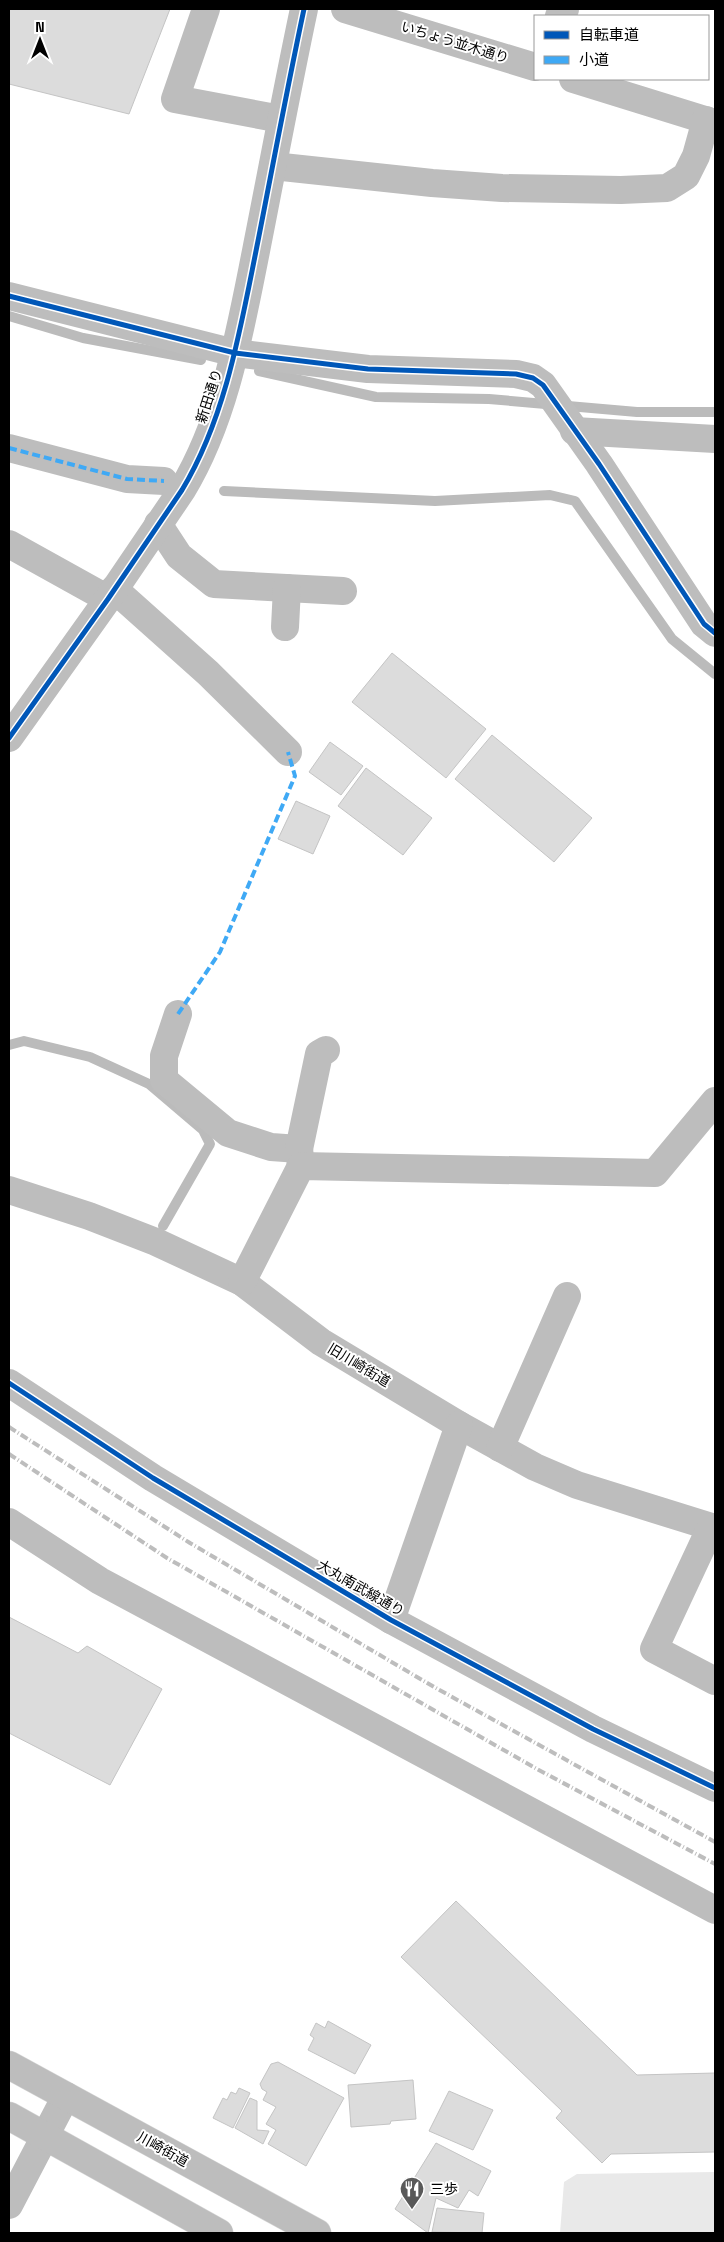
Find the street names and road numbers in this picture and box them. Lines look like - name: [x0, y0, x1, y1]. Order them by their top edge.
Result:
- street label: いちょう並木通り: [399, 17, 511, 67]
- street label: 新田通り: [192, 367, 226, 425]
- street label: 旧川崎街道: [324, 1339, 394, 1391]
- street label: 大丸南武線通り: [314, 1556, 408, 1620]
- street label: 川崎街道: [134, 2128, 192, 2170]

